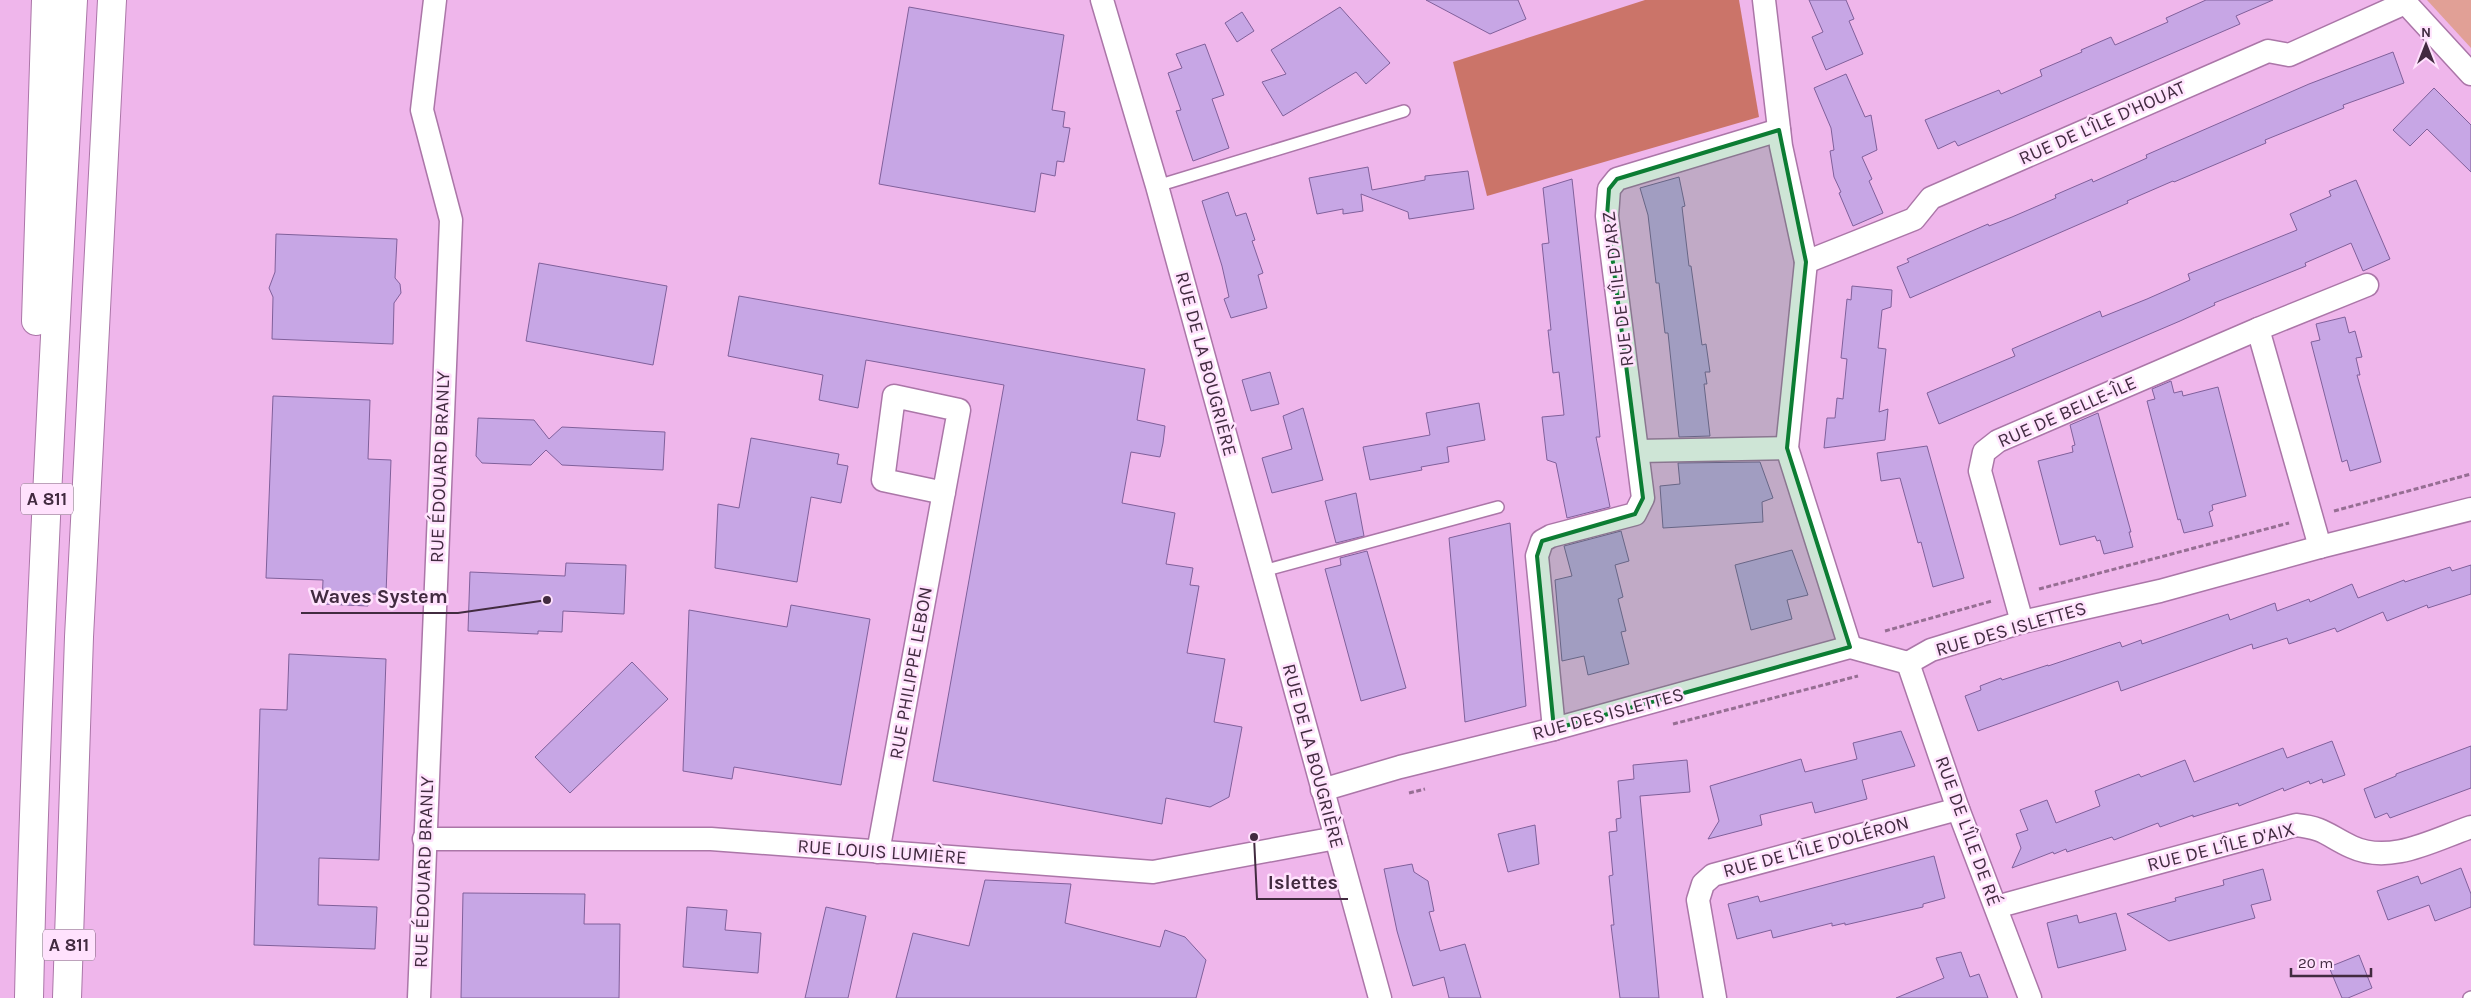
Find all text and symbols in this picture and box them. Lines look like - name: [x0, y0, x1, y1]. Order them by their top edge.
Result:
- north arrow: [2401, 20, 2451, 70]
- text: N: [2421, 24, 2431, 41]
- street label: RUE DE L'ÎLE D'HOUAT: [2015, 76, 2189, 170]
- street label: RUE DE L'ÎLE D'ARZ: [1598, 210, 1638, 368]
- street label: RUE DE LA BOUGRIÈRE: [1171, 269, 1242, 459]
- street label: RUE ÉDOUARD BRANLY: [425, 370, 454, 563]
- street label: RUE DE BELLE-ÎLE: [1994, 372, 2140, 452]
- road number: A 811: [21, 484, 73, 514]
- callout: Waves System: [301, 578, 458, 613]
- text: Waves System: [310, 585, 448, 608]
- street label: RUE PHILIPPE LEBON: [885, 585, 937, 761]
- street label: RUE DES ISLETTES: [1933, 597, 2089, 661]
- street label: RUE DE LA BOUGRIÈRE: [1278, 661, 1349, 851]
- street label: RUE DES ISLETTES: [1530, 683, 1686, 745]
- street label: RUE DE L'ÎLE DE RÉ: [1931, 753, 2006, 909]
- street label: RUE ÉDOUARD BRANLY: [409, 775, 438, 968]
- street label: RUE DE L'ÎLE D'OLÉRON: [1720, 811, 1911, 882]
- street label: RUE DE L'ÎLE D'AIX: [2145, 818, 2297, 876]
- street label: RUE LOUIS LUMIÈRE: [797, 834, 968, 869]
- callout: Islettes: [1257, 864, 1348, 899]
- text: Islettes: [1268, 871, 1338, 894]
- road number: A 811: [43, 930, 95, 960]
- scale bar: [2291, 946, 2371, 978]
- text: 20 m: [2298, 954, 2333, 972]

